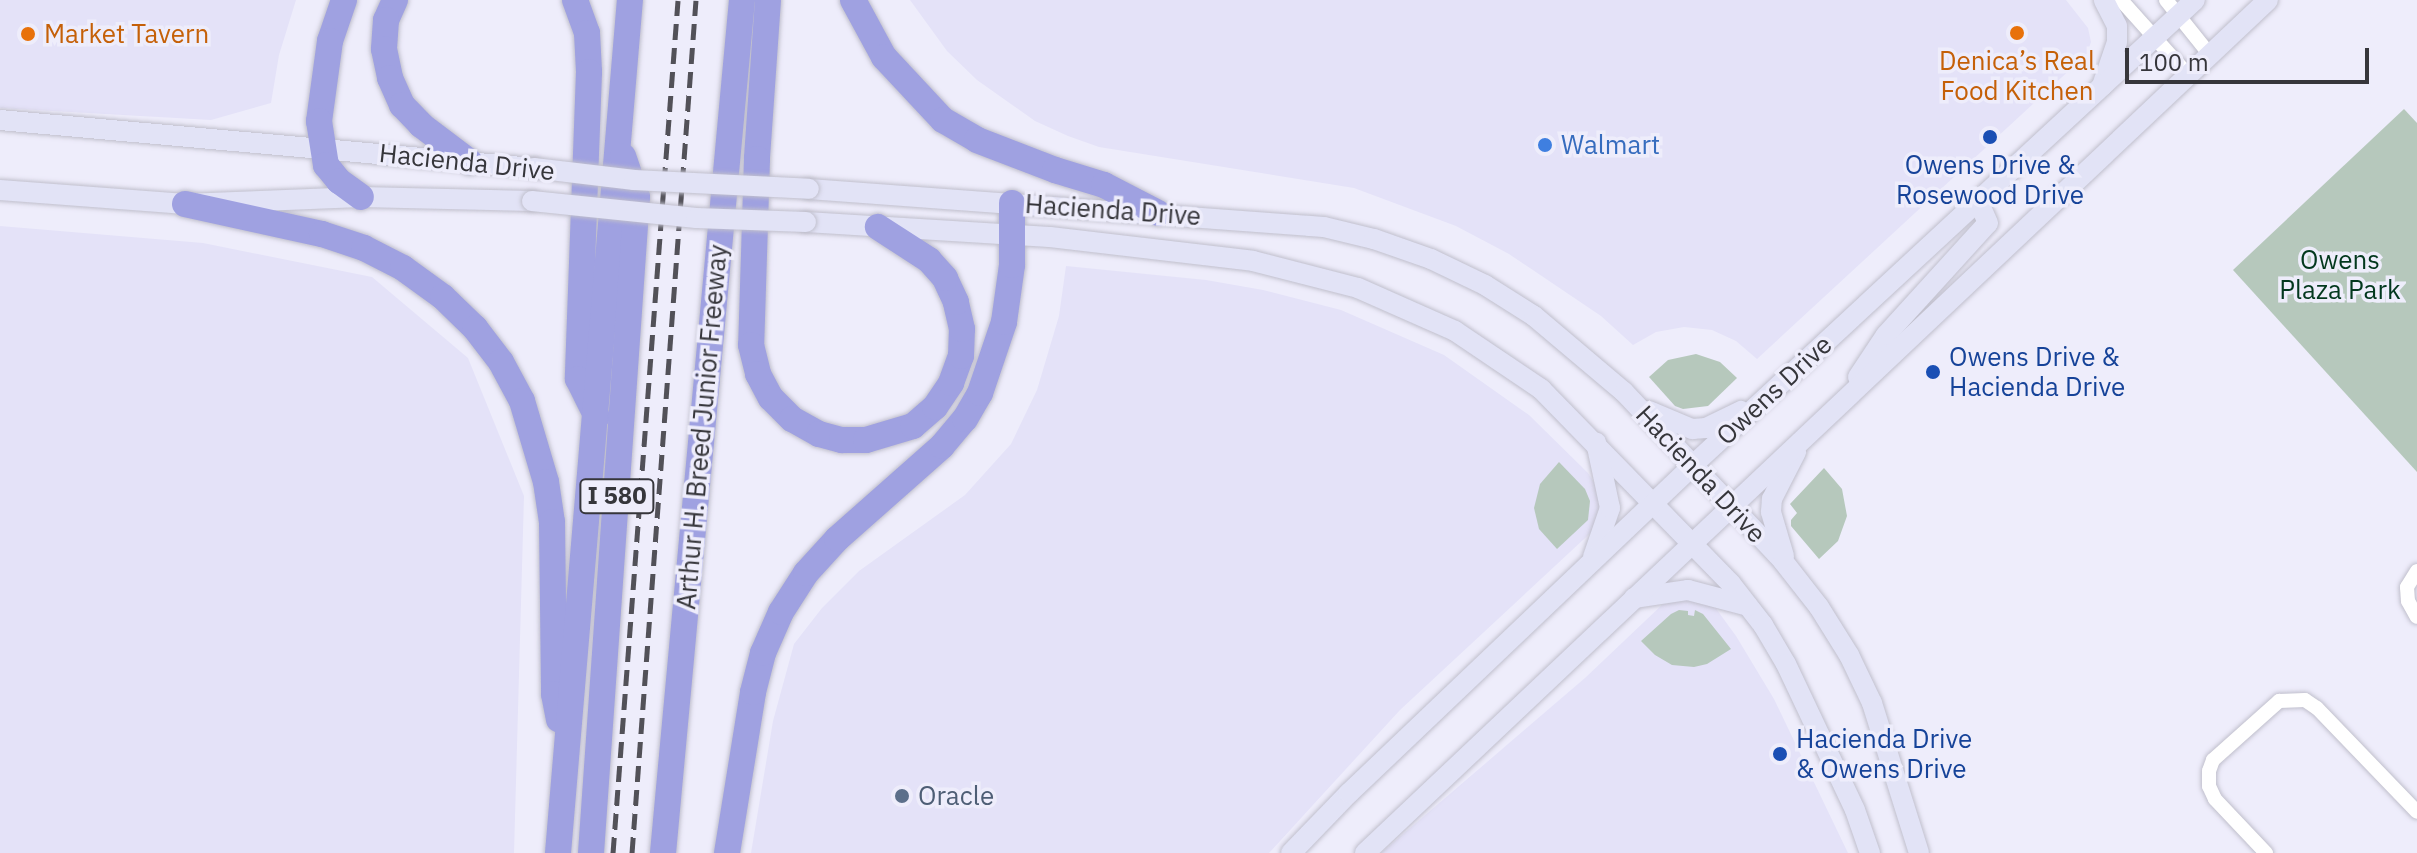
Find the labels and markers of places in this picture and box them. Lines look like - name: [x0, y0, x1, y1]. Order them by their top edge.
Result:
- place label: Market Tavern: [44, 18, 209, 50]
- marker: Denica’s Real Food Kitchen: [2008, 24, 2026, 42]
- marker: Market Tavern: [19, 25, 37, 43]
- place label: Denica’s Real Food Kitchen: [1939, 45, 2095, 106]
- marker: Owens Drive & Rosewood Drive: [1981, 128, 1999, 146]
- place label: Walmart: [1561, 129, 1660, 161]
- marker: Walmart: [1536, 136, 1554, 154]
- place label: Owens Drive & Rosewood Drive: [1896, 149, 2084, 210]
- place label: Owens Drive & Hacienda Drive: [1949, 341, 2125, 402]
- marker: Owens Drive & Hacienda Drive: [1924, 363, 1942, 381]
- place label: Hacienda Drive & Owens Drive: [1796, 723, 1972, 784]
- marker: Hacienda Drive & Owens Drive: [1771, 745, 1789, 763]
- place label: Oracle: [918, 780, 994, 812]
- marker: Oracle: [893, 787, 911, 805]

